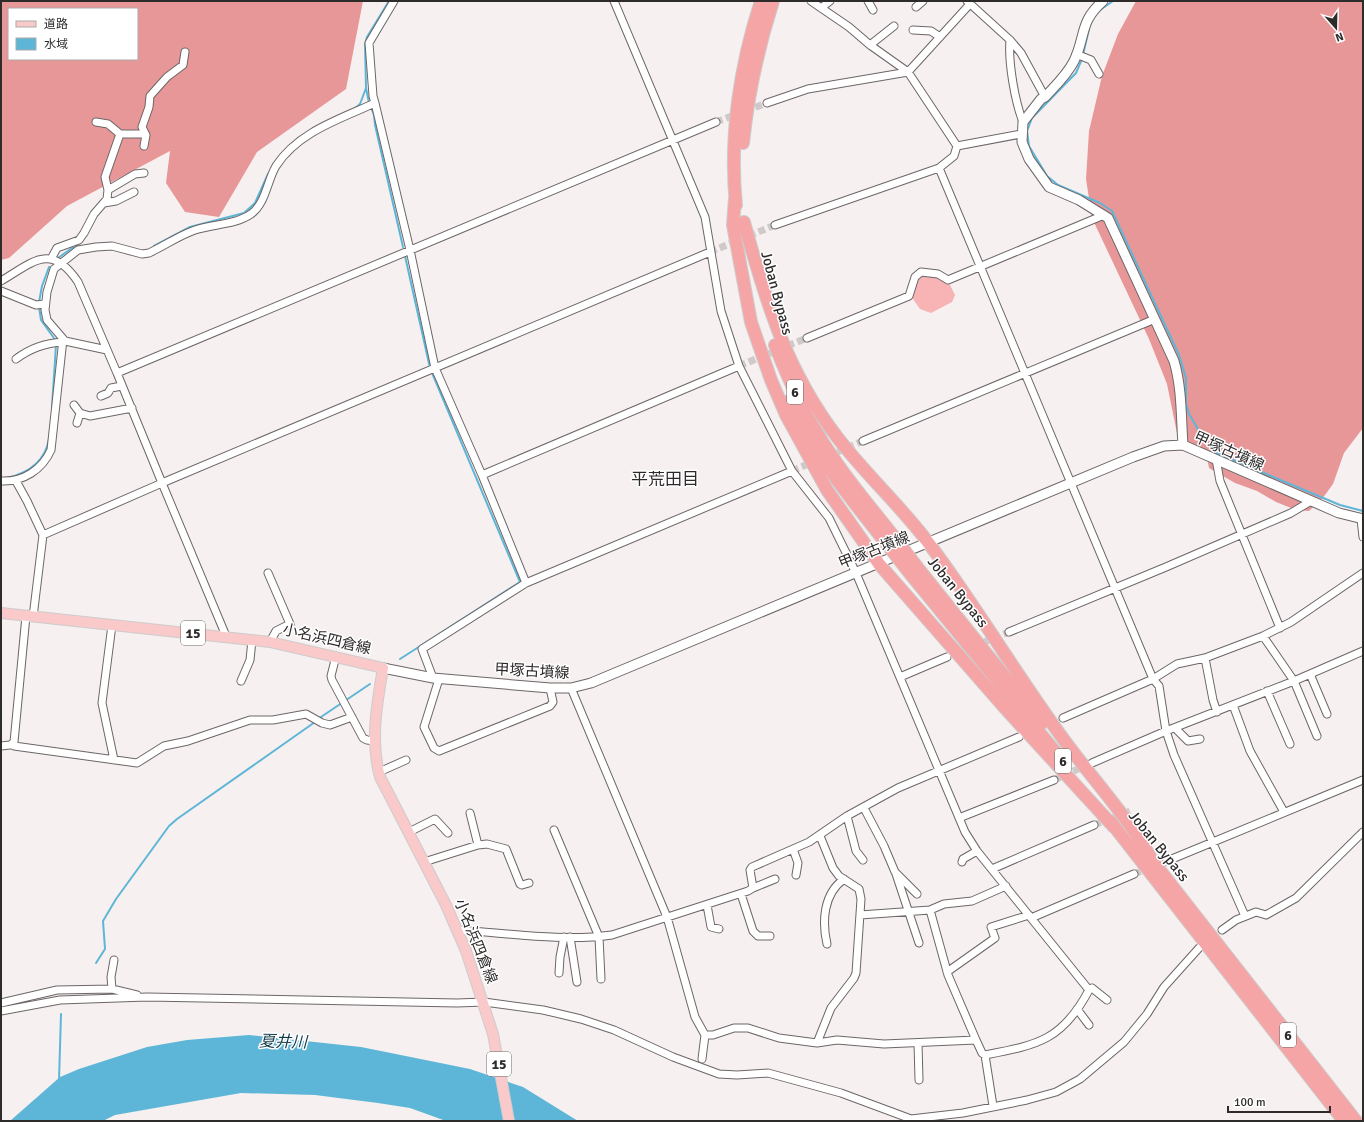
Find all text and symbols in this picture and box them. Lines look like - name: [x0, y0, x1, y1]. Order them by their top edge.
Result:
- legend: [8, 8, 138, 60]
- north arrow: [1316, 8, 1356, 48]
- text: 道路: [44, 17, 68, 32]
- text: N: [1333, 30, 1345, 44]
- text: 水域: [44, 37, 68, 52]
- street label: Joban Bypass: [757, 249, 797, 337]
- road number: 6: [787, 380, 803, 404]
- street label: 甲塚古墳線: [1191, 428, 1267, 474]
- district label: 平荒田目: [631, 469, 699, 490]
- street label: 甲塚古墳線: [836, 528, 912, 572]
- street label: Joban Bypass: [924, 553, 992, 631]
- street label: 小名浜四倉線: [281, 620, 373, 658]
- road number: 15: [181, 621, 205, 645]
- street label: 甲塚古墳線: [494, 660, 570, 682]
- road number: 6: [1055, 749, 1071, 773]
- street label: Joban Bypass: [1125, 807, 1193, 885]
- street label: 小名浜四倉線: [451, 896, 501, 986]
- road number: 6: [1280, 1023, 1296, 1047]
- water label: 夏井川: [259, 1032, 309, 1052]
- road number: 15: [487, 1052, 511, 1076]
- scale bar: [1228, 1088, 1330, 1114]
- text: 100 m: [1234, 1095, 1266, 1110]

